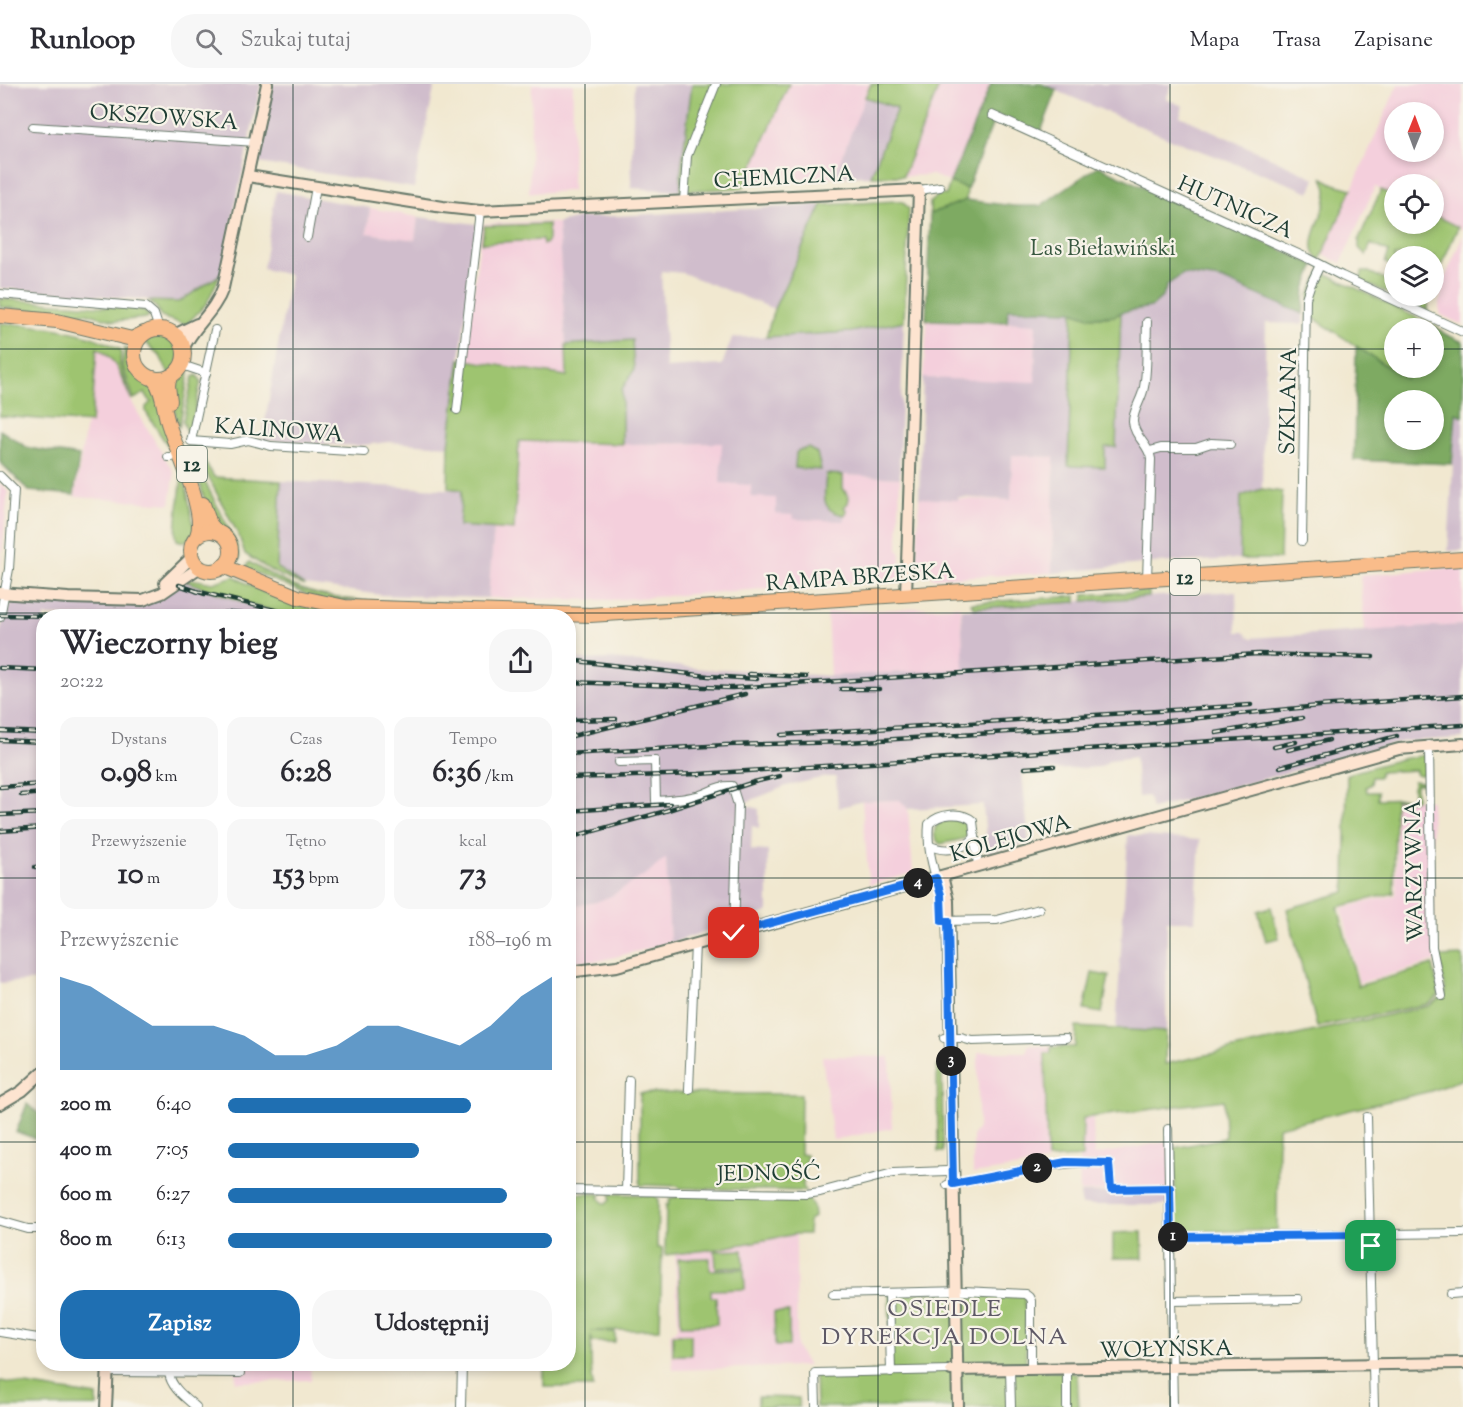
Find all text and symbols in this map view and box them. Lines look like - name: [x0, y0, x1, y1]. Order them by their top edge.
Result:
- search box: [171, 14, 591, 68]
- text: Runloop: [30, 21, 135, 61]
- icon: search: [192, 25, 225, 58]
- text: Szukaj tutaj: [240, 25, 351, 57]
- text: Mapa: [1190, 26, 1240, 56]
- text: Trasa: [1273, 26, 1321, 56]
- text: Zapisane: [1354, 26, 1433, 56]
- street label: OKSZOWSKA: [88, 98, 239, 140]
- north arrow: [1384, 102, 1444, 162]
- map controls: [1384, 102, 1444, 450]
- street label: CHEMICZNA: [713, 159, 856, 199]
- street label: HUTNICZA: [1172, 169, 1298, 249]
- button: locate: [1384, 174, 1444, 234]
- park label: Las Bieławiński: [1030, 234, 1176, 266]
- button: layers: [1384, 246, 1444, 306]
- button: +: [1384, 318, 1444, 378]
- street label: SZKLANA: [1273, 347, 1307, 455]
- button: −: [1384, 390, 1444, 450]
- street label: KALINOWA: [213, 412, 345, 452]
- road number: 12: [177, 446, 207, 482]
- street label: RAMPA BRZESKA: [765, 556, 956, 602]
- road number: 12: [1170, 559, 1200, 595]
- text: Wieczorny bieg: [60, 621, 278, 669]
- button: share: [489, 629, 552, 692]
- text: 20:22: [60, 668, 104, 697]
- text: Dystans: [111, 729, 167, 752]
- text: Czas: [290, 729, 322, 752]
- text: Tempo: [449, 729, 497, 752]
- text: 0.98: [101, 752, 152, 795]
- text: 6:28: [280, 752, 332, 795]
- text: 6:36: [432, 752, 481, 795]
- text: km: [152, 766, 177, 789]
- text: /km: [481, 766, 514, 789]
- street label: WARZYWNA: [1399, 799, 1433, 942]
- street label: KOLEJOWA: [947, 807, 1075, 872]
- text: Przewyższenie: [91, 831, 187, 854]
- text: Tętno: [286, 831, 326, 854]
- text: kcal: [459, 831, 487, 854]
- text: 10: [118, 854, 144, 897]
- text: 153: [273, 854, 305, 897]
- text: 73: [459, 854, 487, 897]
- text: m: [144, 868, 160, 891]
- text: bpm: [305, 868, 339, 891]
- pin: 4: [903, 868, 933, 898]
- text: 4: [914, 871, 922, 894]
- pin: [708, 907, 759, 958]
- icon: check: [717, 916, 750, 949]
- text: Przewyższenie: [60, 927, 179, 956]
- text: 188–196 m: [468, 927, 552, 956]
- pin: 3: [936, 1046, 966, 1076]
- text: 3: [948, 1049, 954, 1072]
- text: 200 m: [60, 1091, 111, 1120]
- text: 6:40: [156, 1091, 191, 1120]
- text: 400 m: [60, 1136, 112, 1165]
- text: 7:05: [156, 1136, 188, 1165]
- pin: 2: [1022, 1153, 1052, 1183]
- text: 2: [1033, 1156, 1041, 1179]
- street label: JEDNOŚĆ: [716, 1157, 821, 1192]
- text: 600 m: [60, 1181, 112, 1210]
- text: 6:27: [156, 1181, 190, 1210]
- pin: [1345, 1220, 1396, 1271]
- pin: 1: [1158, 1222, 1188, 1252]
- text: 1: [1170, 1225, 1176, 1248]
- text: 800 m: [60, 1226, 112, 1255]
- text: 6:13: [156, 1226, 186, 1255]
- icon: arrive: [1354, 1229, 1387, 1262]
- button: Zapisz: [60, 1290, 300, 1359]
- button: Udostępnij: [312, 1290, 552, 1359]
- district label: OSIEDLE DYREKCJA DOLNA: [821, 1293, 1069, 1355]
- street label: WOŁYŃSKA: [1099, 1333, 1233, 1368]

